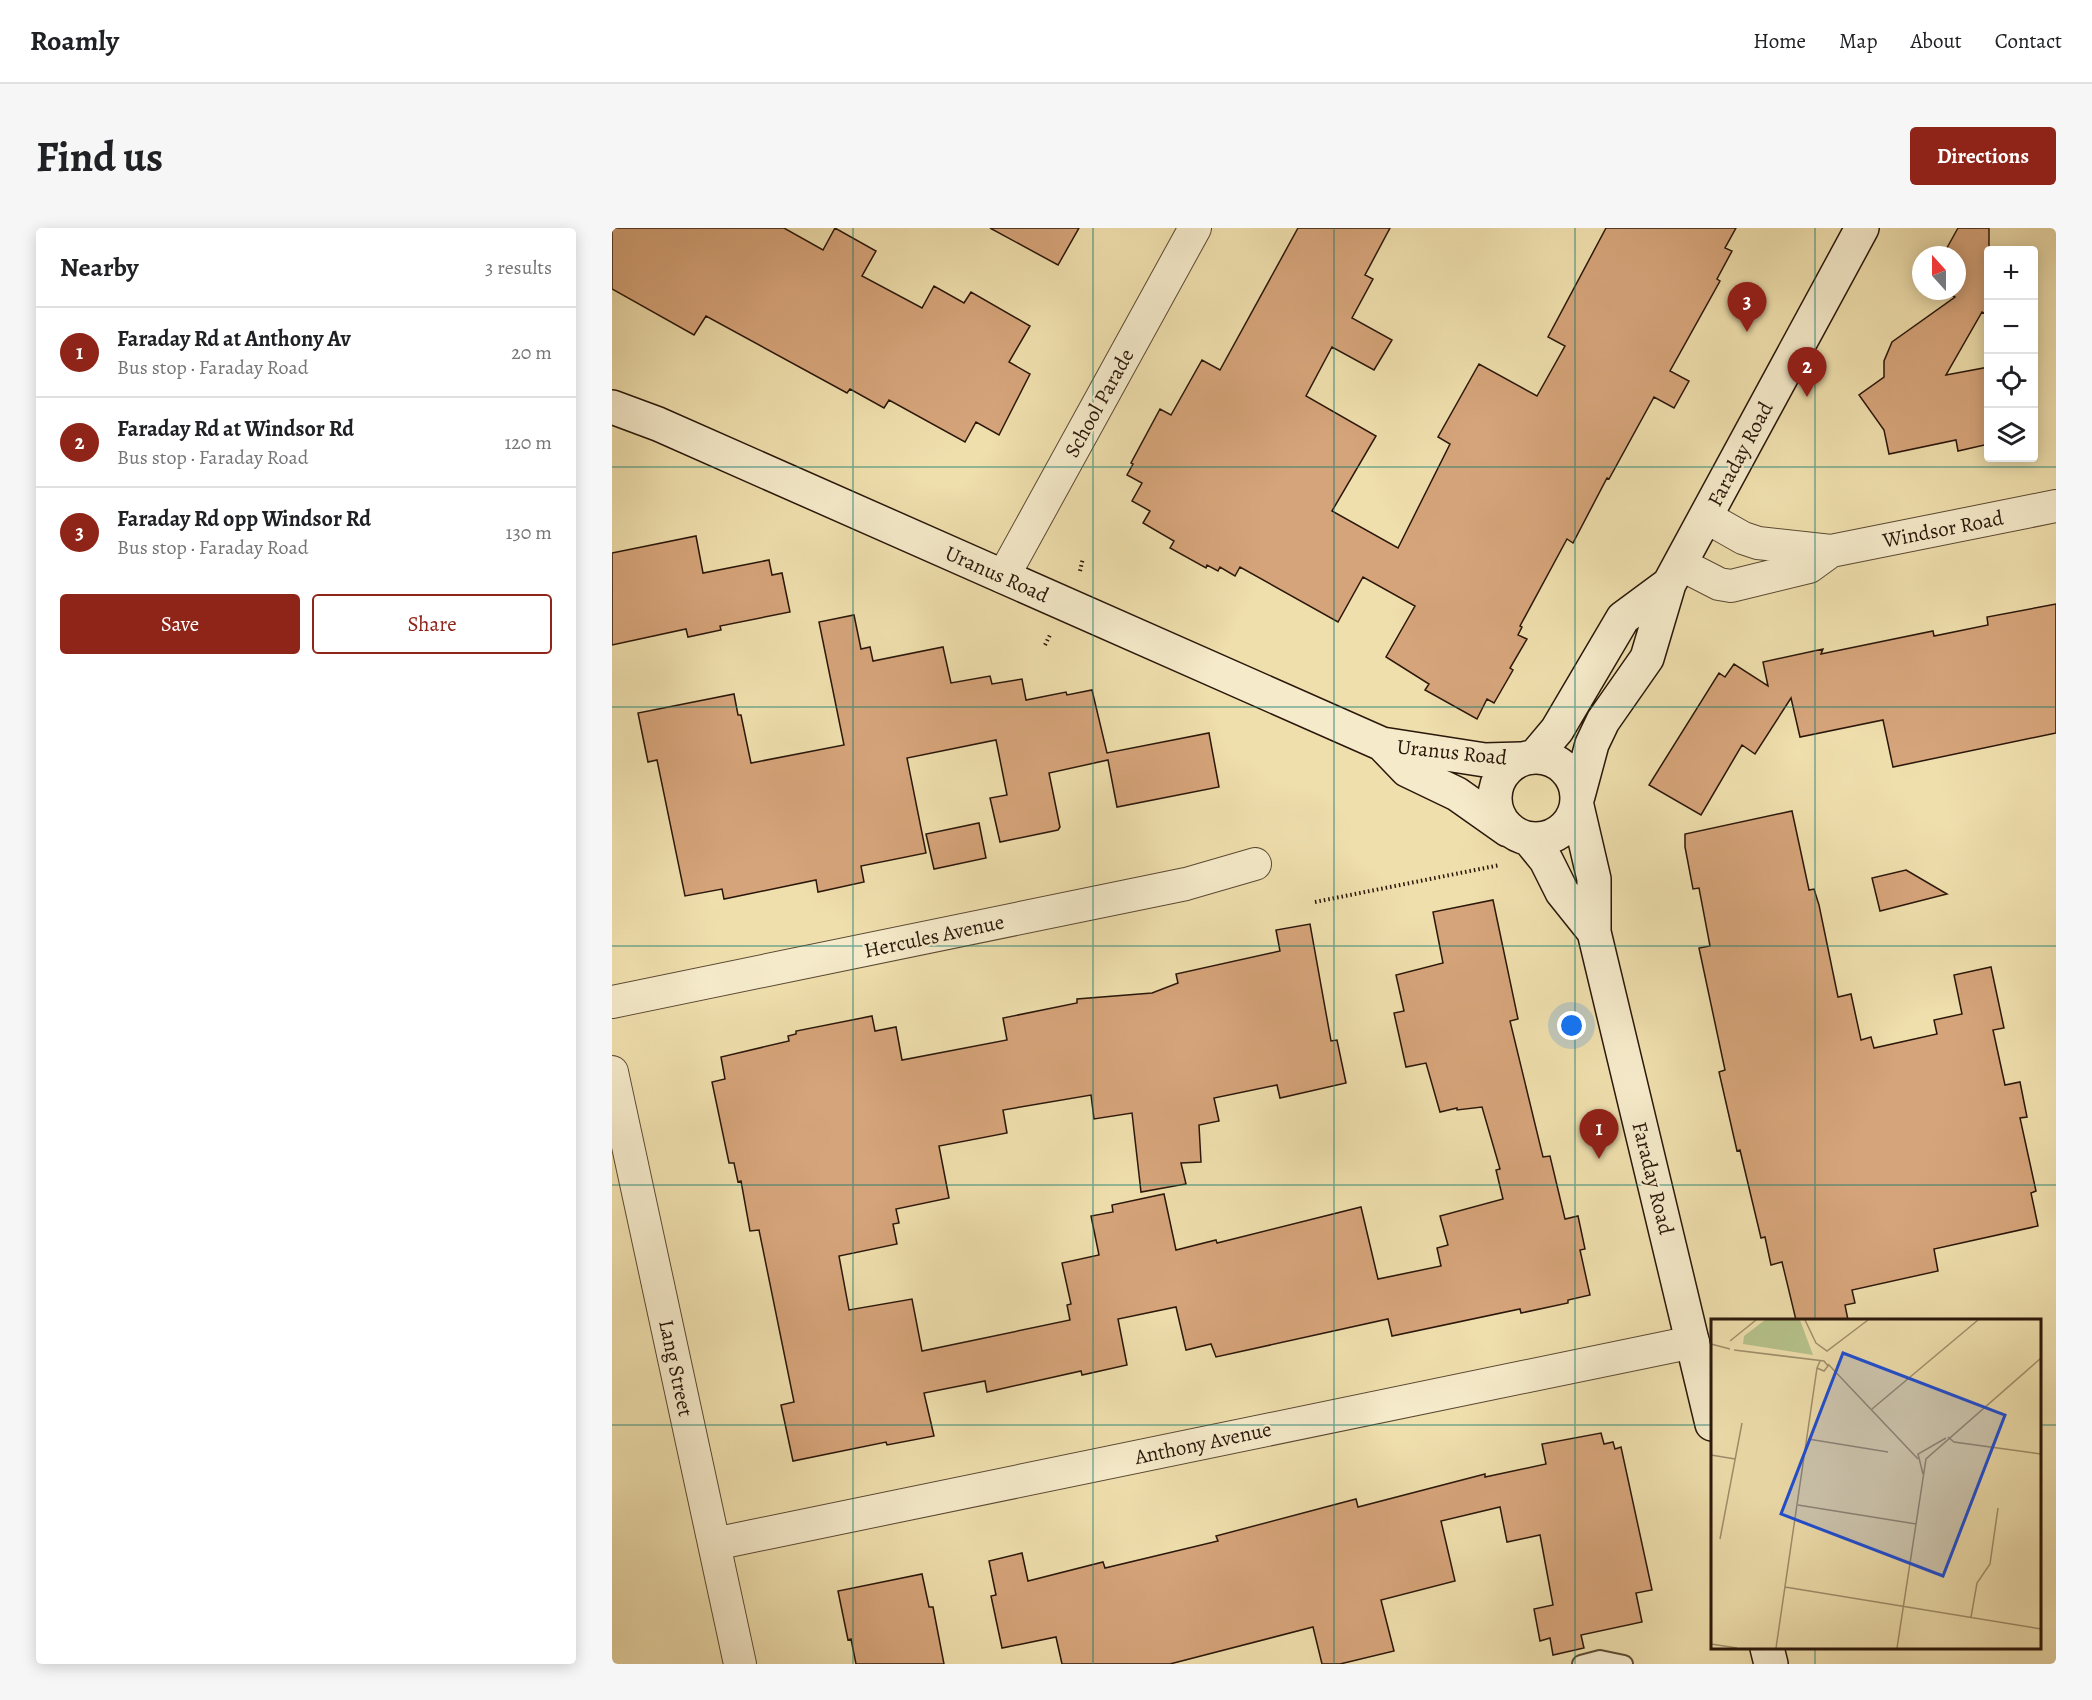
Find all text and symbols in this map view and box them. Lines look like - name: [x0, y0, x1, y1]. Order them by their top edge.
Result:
- text: Roamly: [30, 22, 119, 60]
- text: Home: [1753, 27, 1806, 55]
- text: Map: [1839, 27, 1877, 55]
- text: About: [1910, 27, 1962, 55]
- text: Contact: [1995, 27, 2062, 55]
- button: Directions: [1910, 127, 2056, 185]
- text: Find us: [36, 128, 163, 185]
- north arrow: [1912, 246, 1966, 300]
- map controls: [1984, 246, 2038, 462]
- button: +: [1984, 246, 2038, 300]
- text: Nearby: [60, 250, 139, 285]
- text: 3 results: [485, 254, 552, 281]
- pin: 3: [1728, 282, 1766, 332]
- button: −: [1984, 300, 2038, 354]
- text: Faraday Rd at Anthony Av: [117, 324, 351, 354]
- text: 1: [76, 339, 83, 366]
- text: 20 m: [511, 339, 552, 366]
- street label: School Parade: [1058, 344, 1140, 462]
- pin: 2: [1788, 348, 1826, 397]
- text: Bus stop · Faraday Road: [117, 354, 308, 381]
- button: locate: [1984, 354, 2038, 408]
- street label: Faraday Road: [1701, 396, 1780, 511]
- button: layers: [1984, 408, 2038, 462]
- text: Faraday Rd at Windsor Rd: [117, 414, 354, 444]
- text: 2: [75, 429, 84, 456]
- text: 120 m: [504, 429, 552, 456]
- text: Bus stop · Faraday Road: [117, 444, 308, 471]
- street label: Windsor Road: [1879, 503, 2006, 555]
- text: Faraday Rd opp Windsor Rd: [117, 504, 371, 534]
- text: 3: [75, 519, 84, 546]
- text: 130 m: [506, 519, 552, 546]
- text: Bus stop · Faraday Road: [117, 534, 308, 561]
- street label: Uranus Road: [941, 539, 1054, 610]
- button: Save: [60, 594, 300, 654]
- button: Share: [312, 594, 552, 654]
- street label: Uranus Road: [1395, 732, 1509, 772]
- street label: Hercules Avenue: [861, 907, 1007, 965]
- your location: [1557, 1011, 1586, 1040]
- pin: 1: [1580, 1110, 1618, 1159]
- street label: Faraday Road: [1625, 1119, 1681, 1238]
- street label: Lang Street: [652, 1317, 700, 1419]
- inset map: [1711, 1319, 2041, 1649]
- street label: Anthony Avenue: [1131, 1415, 1274, 1471]

